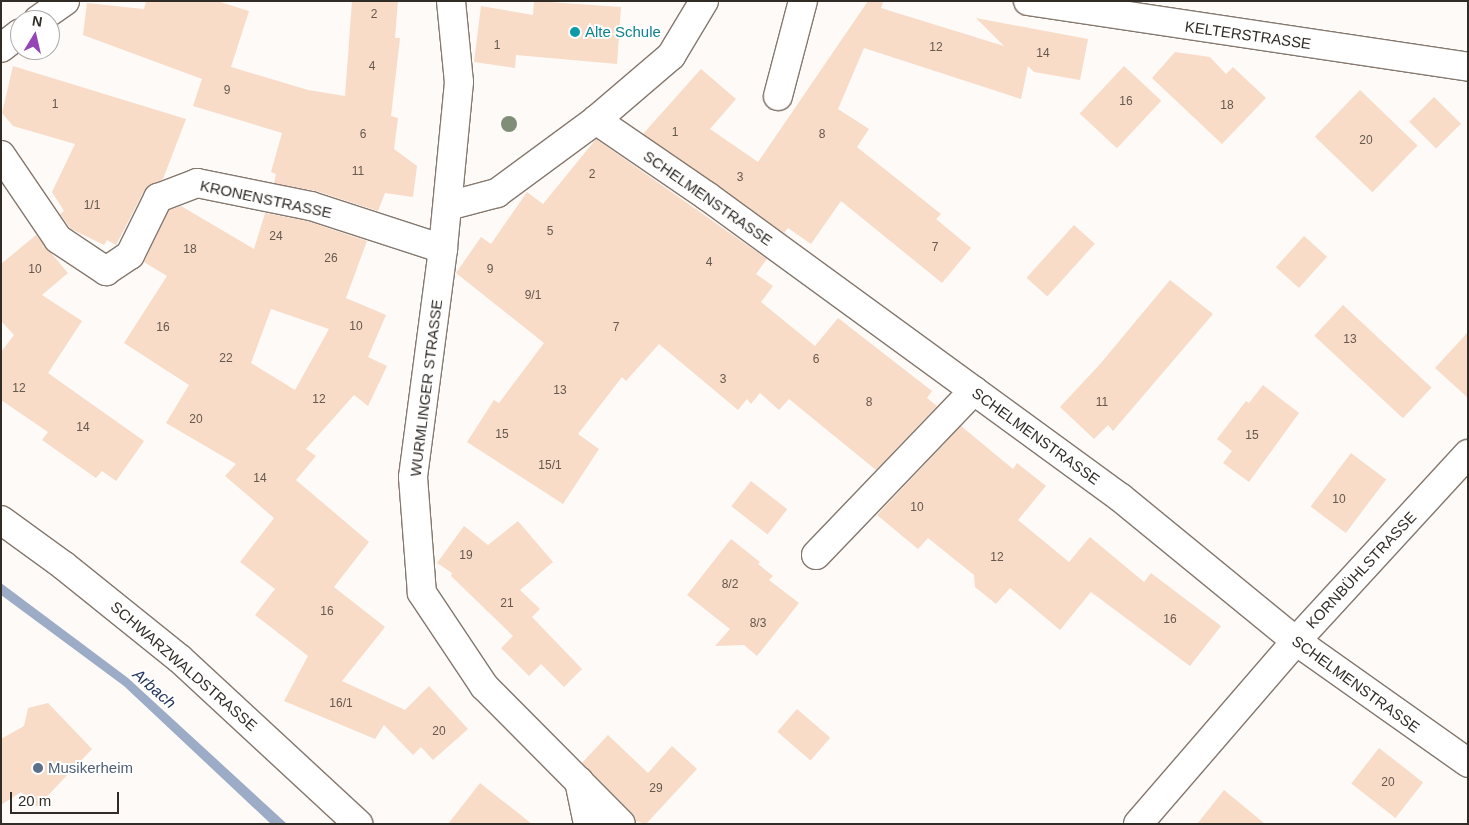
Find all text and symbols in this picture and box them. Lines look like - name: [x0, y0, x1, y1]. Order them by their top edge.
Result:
- house number: 2: [371, 8, 377, 22]
- north arrow: [10, 10, 60, 60]
- text: N: [31, 12, 43, 30]
- street label: KELTERSTRASSE: [1184, 17, 1312, 53]
- place label: Alte Schule: [585, 23, 661, 41]
- marker: Alte Schule: [569, 26, 581, 38]
- house number: 1: [494, 39, 500, 53]
- house number: 12: [929, 41, 943, 55]
- house number: 14: [1036, 47, 1050, 61]
- house number: 4: [369, 60, 375, 74]
- house number: 9: [224, 84, 230, 98]
- house number: 16: [1119, 95, 1133, 109]
- house number: 1: [52, 98, 58, 112]
- house number: 18: [1220, 99, 1234, 113]
- house number: 1: [672, 126, 678, 140]
- house number: 6: [360, 128, 366, 142]
- house number: 8: [819, 128, 825, 142]
- house number: 20: [1359, 134, 1373, 148]
- street label: SCHELMENSTRASSE: [640, 147, 776, 249]
- house number: 11: [352, 165, 364, 179]
- house number: 2: [589, 168, 595, 182]
- house number: 3: [737, 171, 743, 185]
- street label: KRONENSTRASSE: [198, 176, 334, 222]
- house number: 1/1: [84, 199, 100, 213]
- house number: 5: [547, 225, 553, 239]
- house number: 24: [269, 230, 283, 244]
- house number: 7: [932, 241, 938, 255]
- house number: 18: [183, 243, 197, 257]
- house number: 26: [324, 252, 338, 266]
- house number: 4: [706, 256, 712, 270]
- house number: 10: [28, 263, 42, 277]
- house number: 9: [487, 263, 493, 277]
- house number: 9/1: [525, 289, 541, 303]
- street label: WURMLINGER STRASSE: [406, 298, 446, 478]
- house number: 10: [349, 320, 363, 334]
- house number: 16: [156, 321, 170, 335]
- house number: 7: [613, 321, 619, 335]
- house number: 13: [1343, 333, 1357, 347]
- house number: 22: [219, 352, 233, 366]
- house number: 6: [813, 353, 819, 367]
- house number: 3: [720, 373, 726, 387]
- house number: 12: [12, 382, 26, 396]
- house number: 13: [553, 384, 567, 398]
- street label: SCHELMENSTRASSE: [969, 384, 1103, 488]
- house number: 12: [312, 393, 326, 407]
- house number: 8: [866, 396, 872, 410]
- house number: 11: [1096, 396, 1108, 410]
- house number: 20: [189, 413, 203, 427]
- house number: 14: [76, 421, 90, 435]
- house number: 15: [495, 428, 509, 442]
- house number: 15: [1245, 429, 1259, 443]
- house number: 15/1: [538, 459, 562, 473]
- house number: 14: [253, 472, 267, 486]
- house number: 10: [1332, 493, 1346, 507]
- house number: 10: [910, 501, 924, 515]
- street label: KORNBÜHLSTRASSE: [1302, 508, 1420, 632]
- house number: 19: [459, 549, 473, 563]
- house number: 12: [990, 551, 1004, 565]
- house number: 8/2: [722, 578, 738, 592]
- house number: 21: [500, 597, 514, 611]
- street label: SCHWARZWALDSTRASSE: [107, 598, 261, 734]
- house number: 16: [320, 605, 334, 619]
- house number: 16: [1163, 613, 1177, 627]
- house number: 8/3: [750, 617, 766, 631]
- street label: SCHELMENSTRASSE: [1289, 632, 1423, 736]
- water label: Arbach: [129, 665, 179, 713]
- house number: 16/1: [329, 697, 353, 711]
- house number: 20: [432, 725, 446, 739]
- place label: Musikerheim: [48, 759, 133, 777]
- marker: Musikerheim: [32, 762, 44, 774]
- house number: 20: [1381, 776, 1395, 790]
- scale bar: [12, 782, 121, 814]
- house number: 29: [649, 782, 663, 796]
- text: 20 m: [18, 792, 51, 809]

